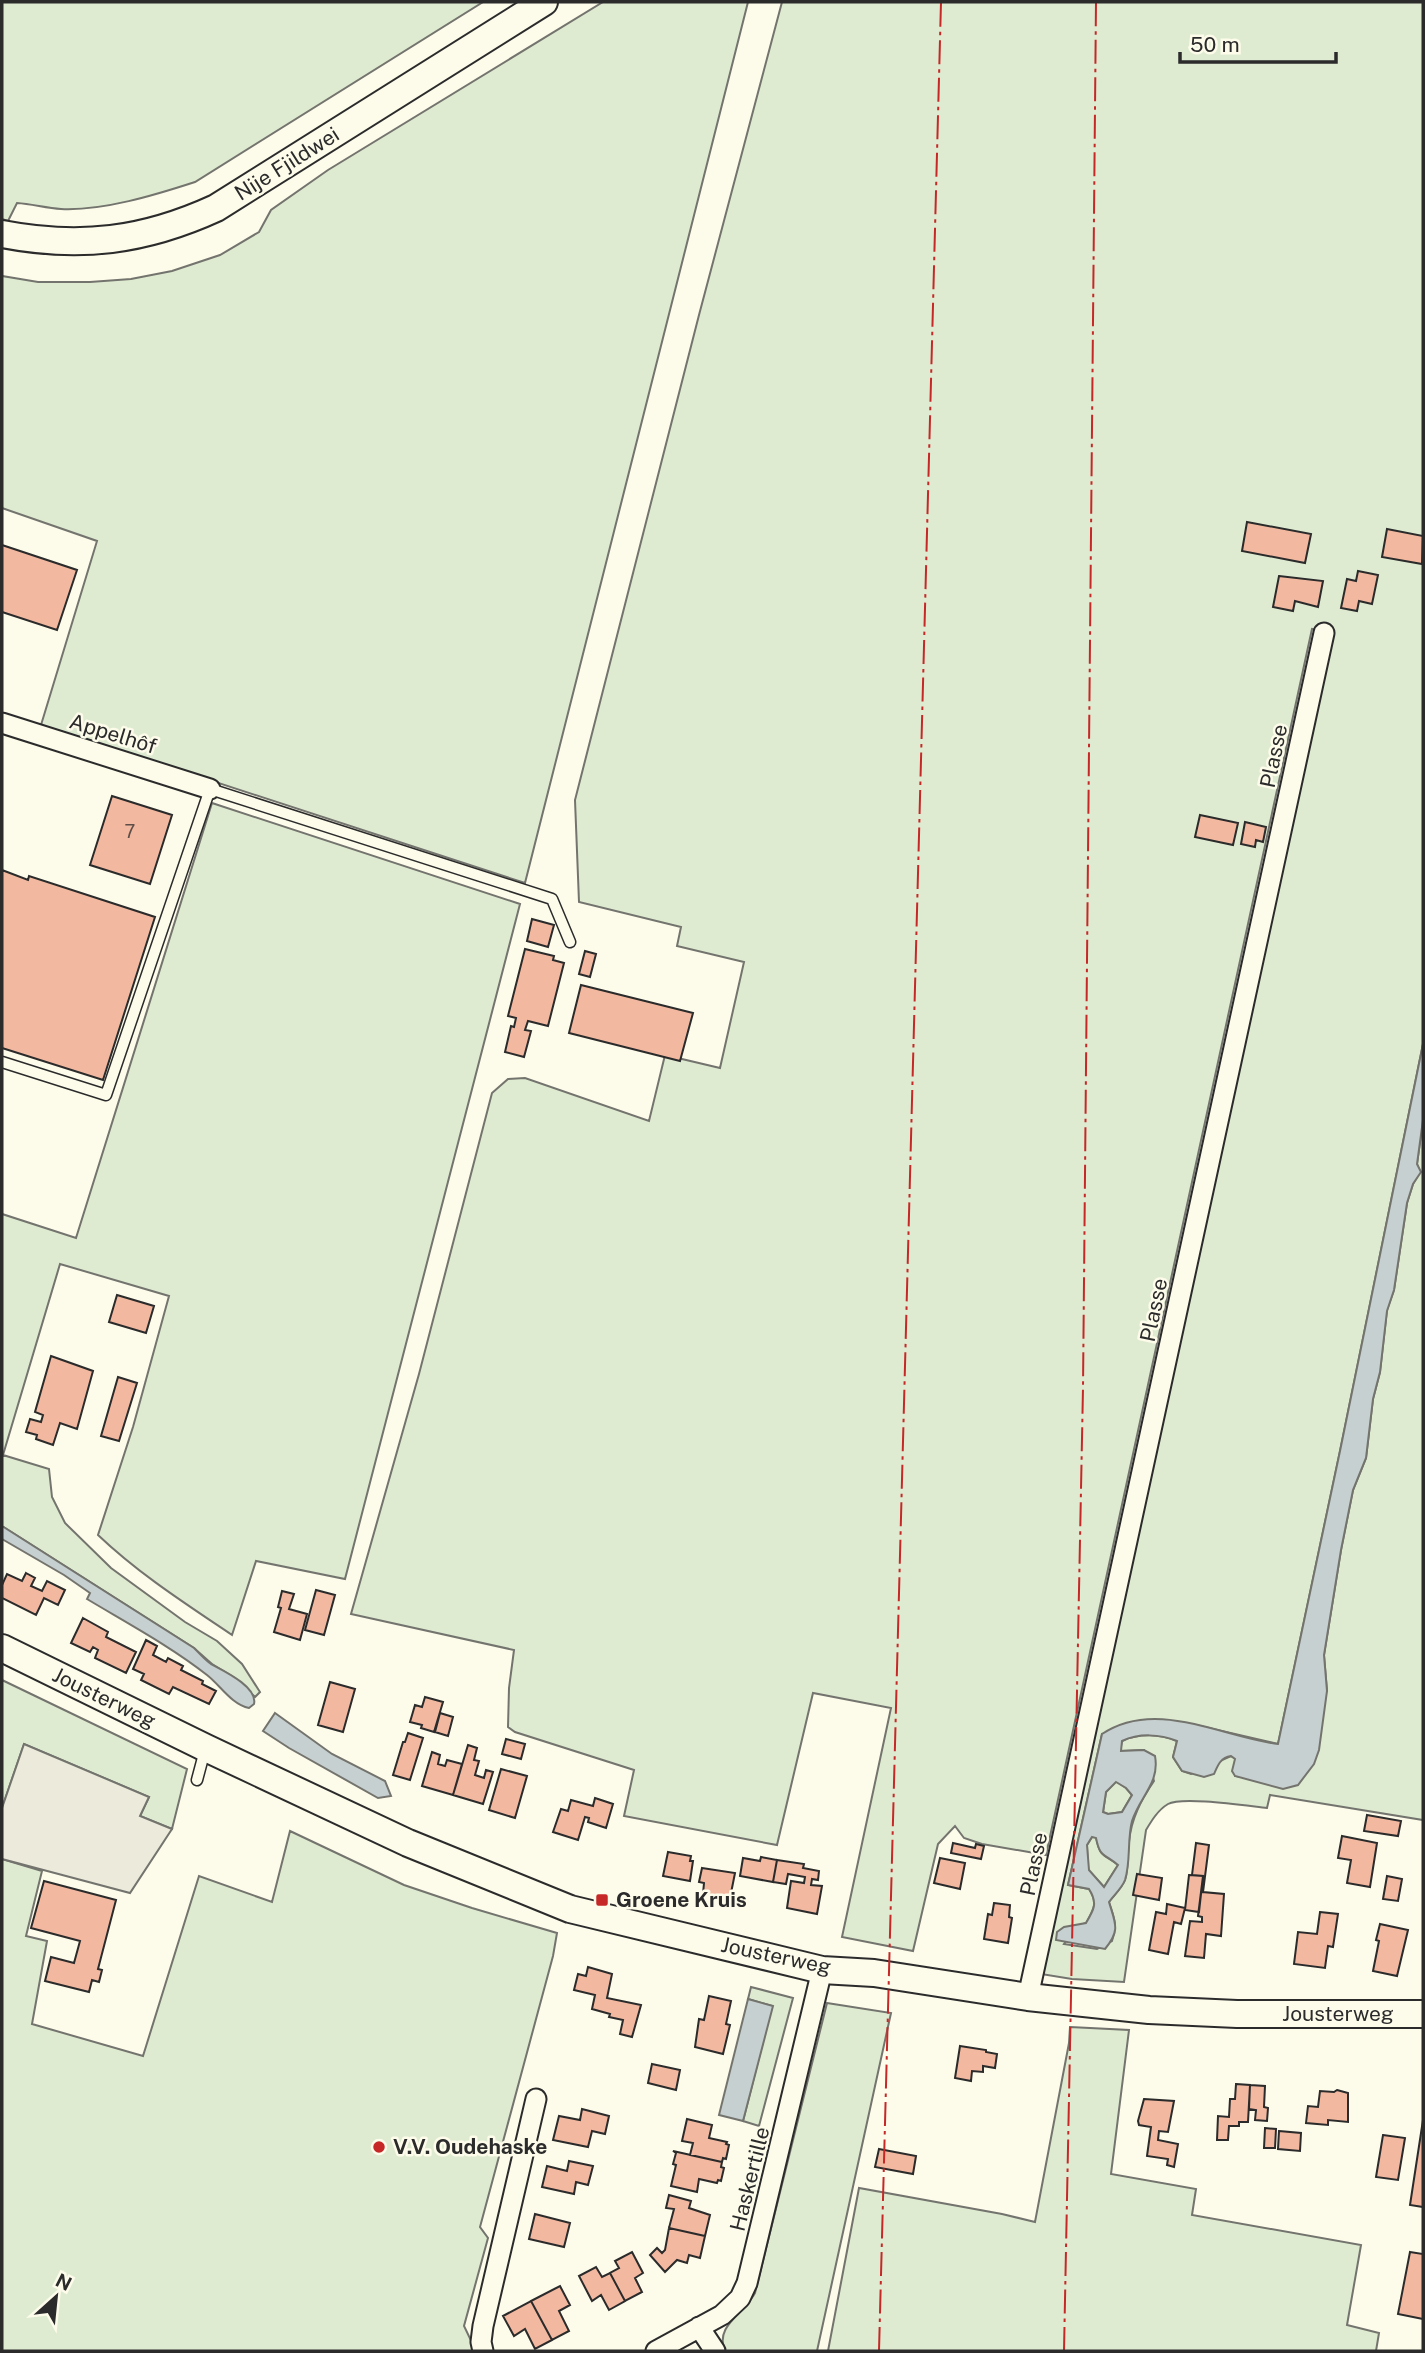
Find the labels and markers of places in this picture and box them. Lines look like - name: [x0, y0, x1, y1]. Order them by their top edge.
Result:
- place label: Groene Kruis: [616, 1887, 747, 1912]
- marker: Groene Kruis: [594, 1892, 610, 1908]
- place label: V.V. Oudehaske: [393, 2134, 547, 2159]
- marker: V.V. Oudehaske: [371, 2139, 387, 2155]

